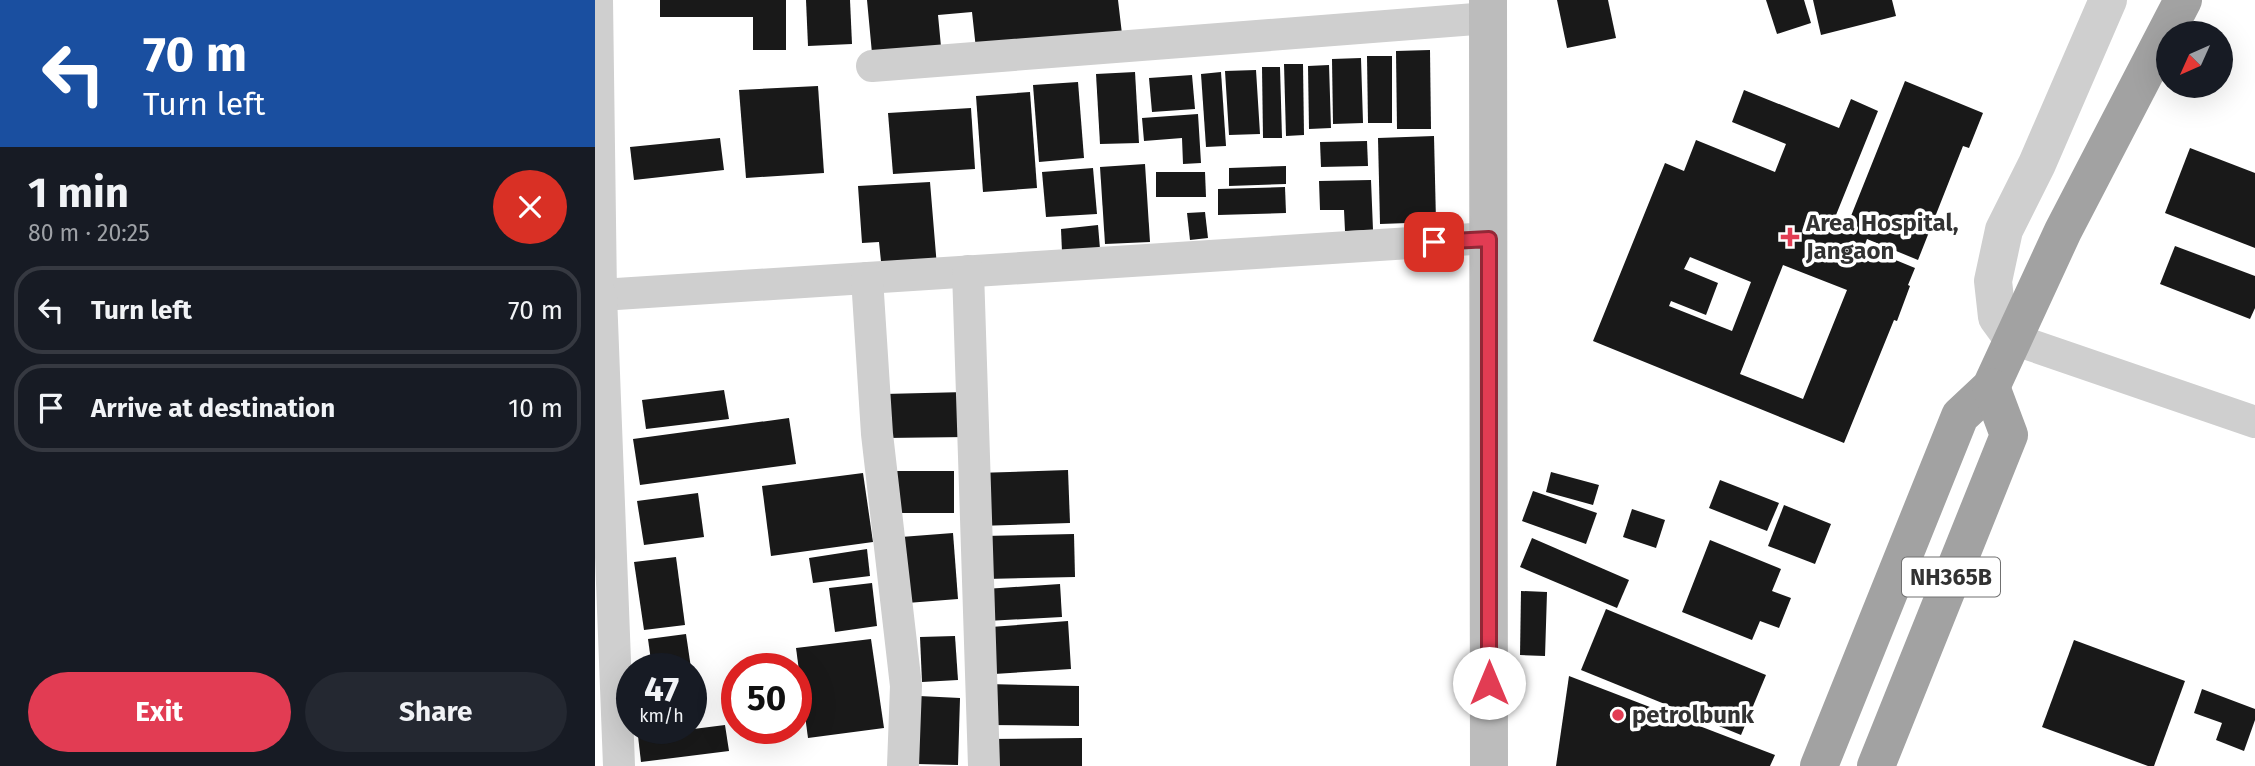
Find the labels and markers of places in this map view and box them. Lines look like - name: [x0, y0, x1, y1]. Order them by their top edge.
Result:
- place label: Area Hospital, Jangaon: [1805, 209, 1959, 265]
- pin: [1404, 212, 1464, 272]
- marker: Area Hospital, Jangaon: [1780, 227, 1800, 247]
- place label: petrolbunk: [1632, 701, 1755, 729]
- marker: petrolbunk: [1610, 707, 1626, 723]

